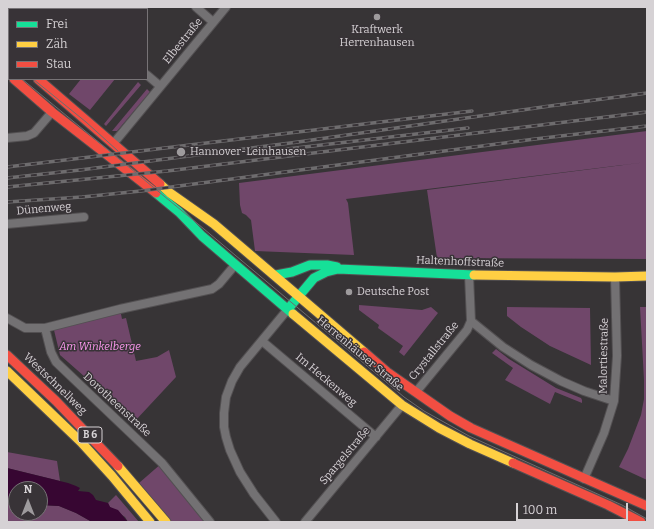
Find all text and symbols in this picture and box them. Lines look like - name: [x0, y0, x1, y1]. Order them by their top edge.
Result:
- legend: [8, 8, 148, 80]
- marker: Kraftwerk Herrenhausen: [372, 12, 382, 22]
- street label: Elbestraße: [160, 15, 206, 67]
- text: Frei: [46, 17, 68, 31]
- place label: Kraftwerk Herrenhausen: [340, 23, 414, 49]
- text: Zäh: [46, 37, 67, 51]
- text: Stau: [46, 57, 71, 71]
- place label: Hannover-Leinhausen: [190, 145, 306, 159]
- marker: Hannover-Leinhausen: [175, 146, 187, 158]
- street label: Dünenweg: [16, 200, 72, 218]
- street label: Haltenhoffstraße: [416, 254, 504, 270]
- place label: Deutsche Post: [357, 285, 429, 299]
- marker: Deutsche Post: [344, 287, 354, 297]
- street label: Herrenhäuser Straße: [314, 314, 406, 394]
- street label: Malortiestraße: [597, 318, 611, 394]
- street label: Crystallstraße: [406, 319, 462, 383]
- park label: Am Winkelberge: [59, 340, 141, 354]
- street label: Westschnellweg: [21, 350, 89, 418]
- street label: Im Heckenweg: [293, 351, 359, 409]
- street label: Dorotheenstraße: [80, 370, 154, 440]
- street label: Spargelstraße: [317, 424, 373, 488]
- road number: B 6: [78, 427, 102, 443]
- north arrow: [8, 481, 48, 521]
- text: N: [24, 483, 32, 496]
- scale bar: [518, 495, 630, 521]
- text: 100 m: [523, 503, 557, 517]

